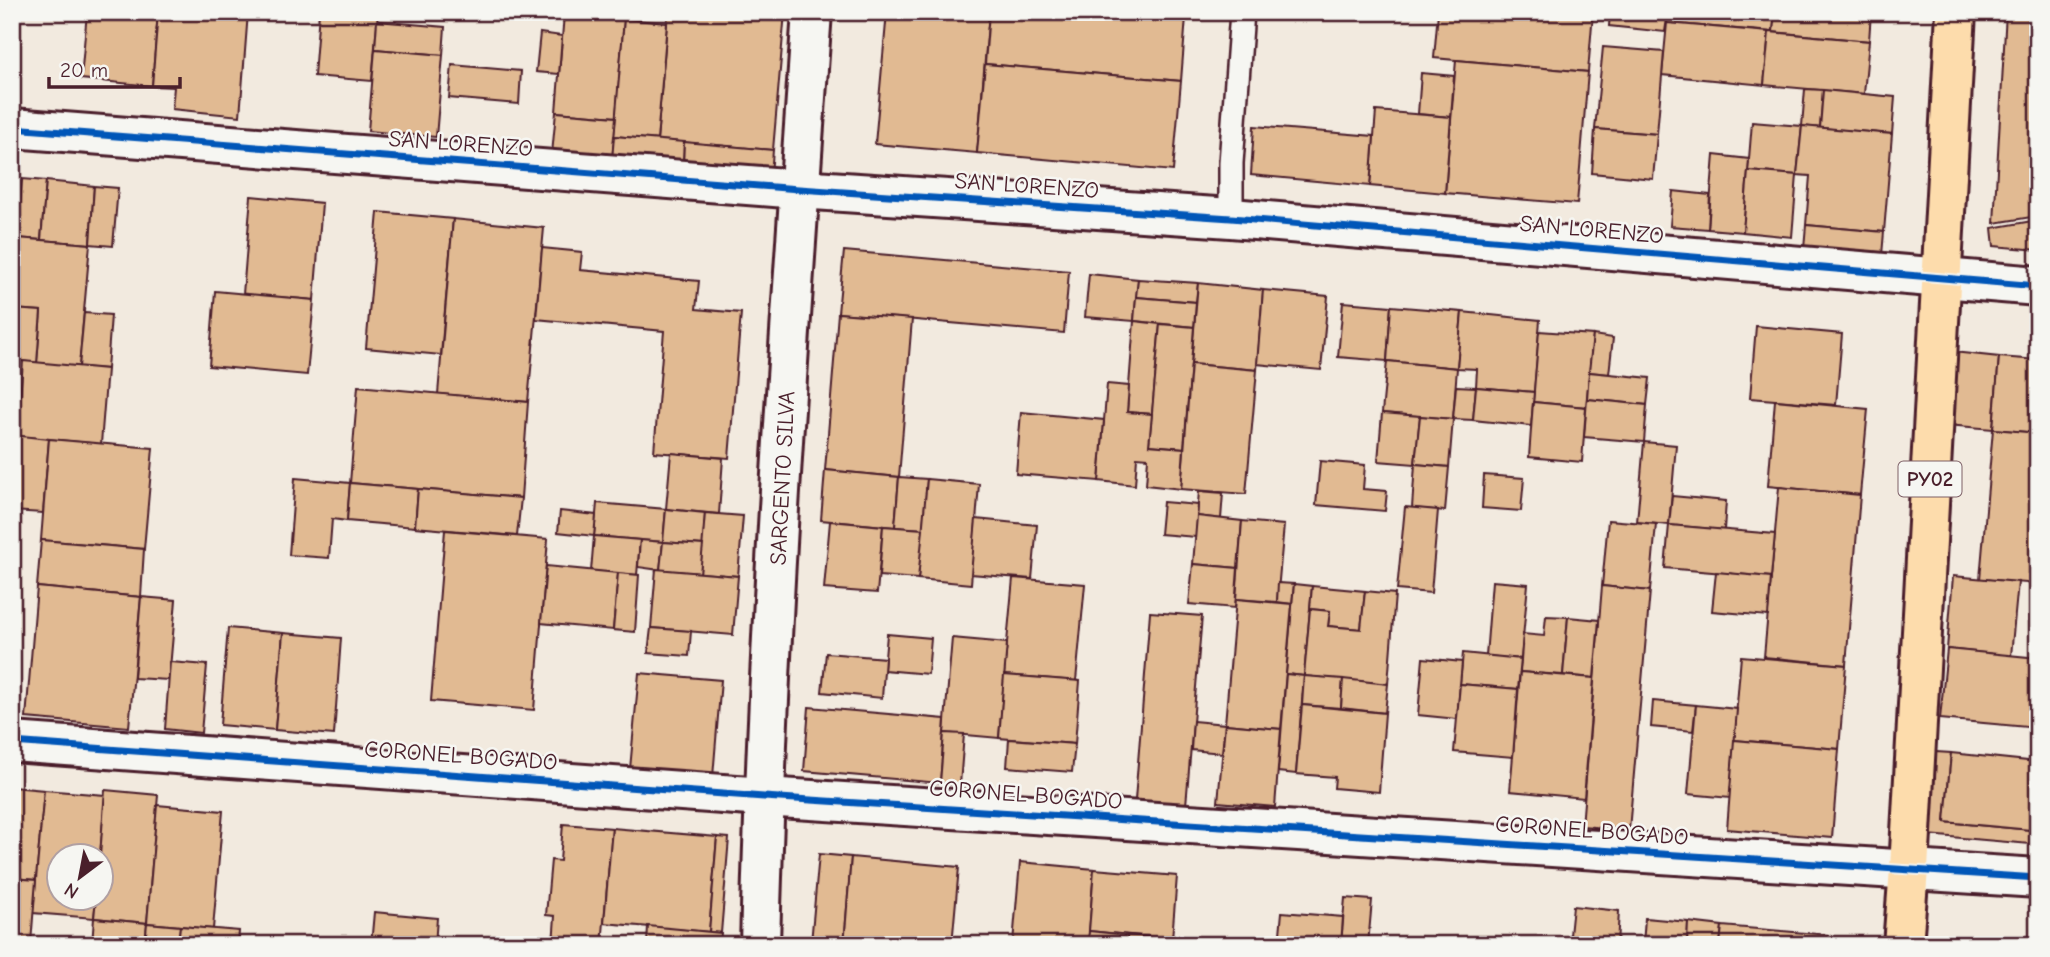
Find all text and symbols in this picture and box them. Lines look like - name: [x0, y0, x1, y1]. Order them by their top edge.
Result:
- scale bar: [49, 46, 180, 90]
- text: 20 m: [60, 58, 108, 82]
- street label: SAN LORENZO: [388, 125, 534, 162]
- street label: SAN LORENZO: [954, 167, 1100, 204]
- street label: SAN LORENZO: [1519, 210, 1665, 249]
- street label: SARGENTO SILVA: [764, 390, 801, 566]
- road number: PY02: [1898, 462, 1962, 496]
- street label: CORONEL BOGADO: [363, 735, 559, 776]
- street label: CORONEL BOGADO: [928, 774, 1124, 815]
- street label: CORONEL BOGADO: [1494, 810, 1690, 851]
- north arrow: [46, 842, 116, 912]
- text: N: [60, 878, 83, 903]

